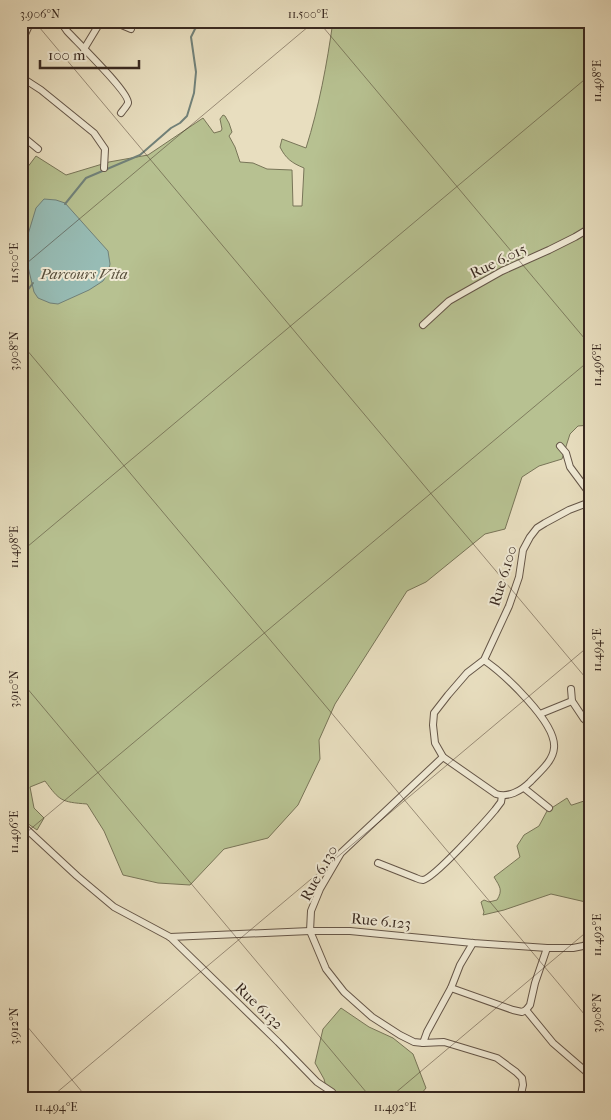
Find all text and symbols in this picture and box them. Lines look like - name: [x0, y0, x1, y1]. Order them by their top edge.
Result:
- text: 3.906°N: [20, 7, 60, 21]
- text: 11.500°E: [288, 7, 328, 21]
- scale bar: [40, 38, 139, 70]
- text: 100 m: [48, 46, 86, 64]
- text: 11.498°E: [590, 60, 604, 102]
- street label: Rue 6.015: [467, 240, 529, 282]
- text: 11.500°E: [7, 243, 21, 283]
- park label: Parcours Vita: [39, 265, 128, 283]
- text: 3.908°N: [7, 331, 21, 371]
- text: 11.496°E: [590, 344, 604, 386]
- text: 11.498°E: [7, 526, 21, 568]
- street label: Rue 6.100: [485, 543, 521, 609]
- text: 11.494°E: [590, 628, 604, 672]
- text: 3.910°N: [7, 670, 21, 708]
- text: 11.496°E: [7, 811, 21, 853]
- street label: Rue 6.130: [296, 842, 342, 904]
- street label: Rue 6.123: [350, 909, 412, 933]
- text: 11.492°E: [590, 914, 604, 956]
- street label: Rue 6.132: [231, 979, 287, 1033]
- text: 3.908°N: [590, 993, 604, 1033]
- text: 3.912°N: [7, 1007, 21, 1045]
- text: 11.494°E: [34, 1100, 78, 1114]
- text: 11.492°E: [374, 1100, 416, 1114]

